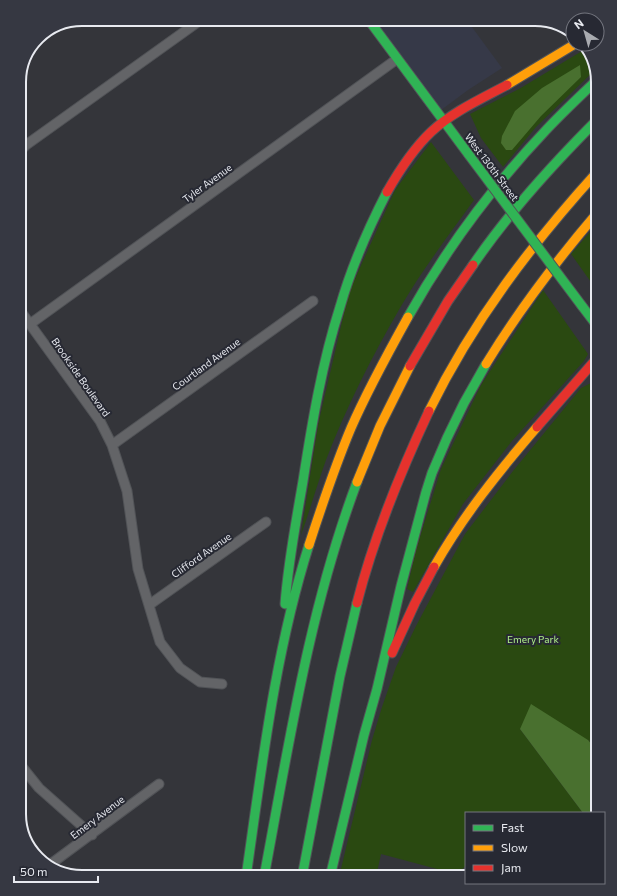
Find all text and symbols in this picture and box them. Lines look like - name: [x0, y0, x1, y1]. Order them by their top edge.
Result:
- north arrow: [565, 12, 605, 52]
- text: N: [571, 16, 586, 31]
- street label: West 130th Street: [463, 131, 521, 203]
- street label: Tyler Avenue: [180, 161, 234, 205]
- street label: Brookside Boulevard: [49, 335, 113, 419]
- street label: Courtland Avenue: [170, 335, 242, 393]
- street label: Clifford Avenue: [169, 530, 233, 580]
- park label: Emery Park: [507, 633, 560, 645]
- street label: Emery Avenue: [68, 793, 126, 841]
- legend: [465, 812, 605, 884]
- text: Fast: [501, 820, 524, 834]
- text: Slow: [501, 840, 528, 854]
- scale bar: [14, 858, 98, 884]
- text: Jam: [501, 860, 521, 875]
- text: 50 m: [20, 864, 48, 878]

